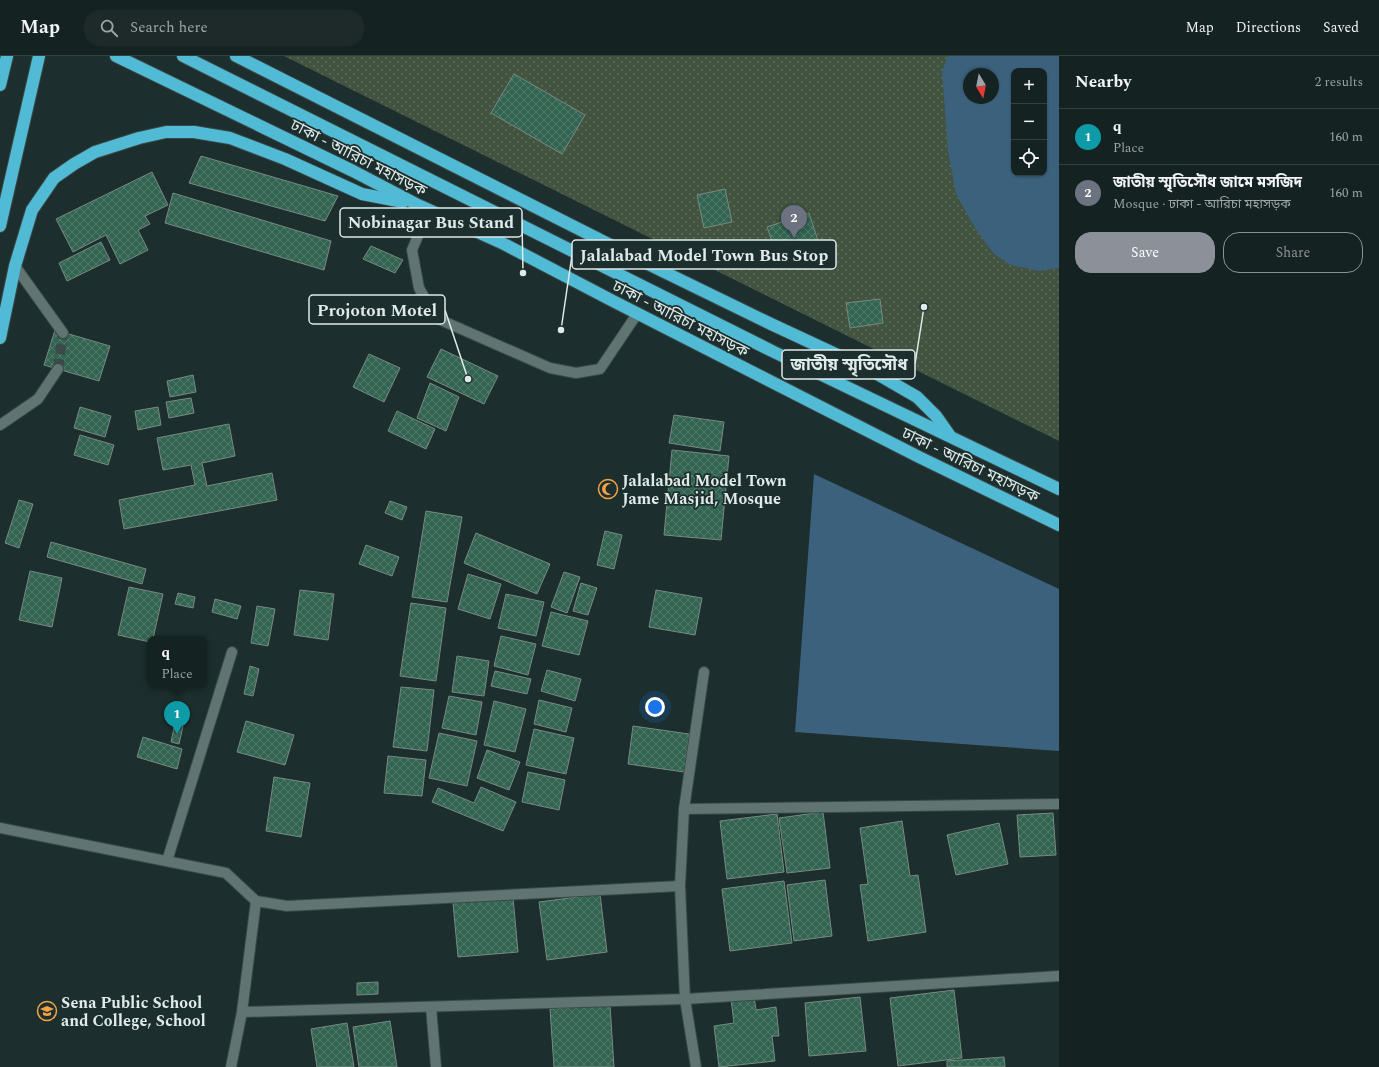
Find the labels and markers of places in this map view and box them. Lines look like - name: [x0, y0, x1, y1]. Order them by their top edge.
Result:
- pin: 2: [781, 205, 807, 238]
- callout: Nobinagar Bus Stand: [340, 208, 522, 237]
- callout: Jalalabad Model Town Bus Stop: [572, 240, 836, 269]
- callout: Projoton Motel: [309, 295, 445, 324]
- callout: জাতীয় স্মৃতিসৌধ: [782, 350, 915, 379]
- place label: Jalalabad Model Town Jame Masjid, Mosque: [622, 469, 787, 511]
- mosque icon: Jalalabad Model Town Jame Masjid, Mosque: [597, 478, 619, 500]
- pin: 1: [164, 701, 190, 734]
- place label: Sena Public School and College, School: [61, 991, 206, 1033]
- school or university icon: Sena Public School and College, School: [36, 1000, 58, 1022]

